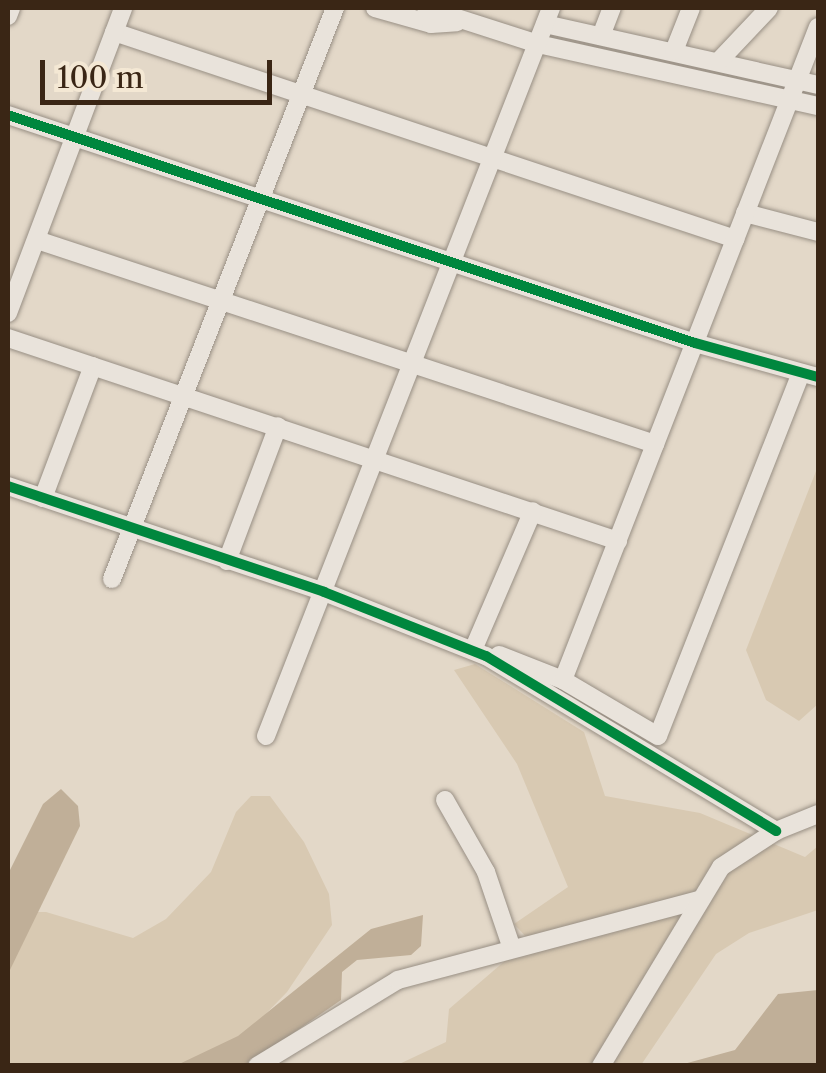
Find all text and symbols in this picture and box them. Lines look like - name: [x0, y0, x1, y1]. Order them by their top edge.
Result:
- scale bar: [45, 40, 278, 102]
- text: 100 m: [57, 59, 144, 96]

